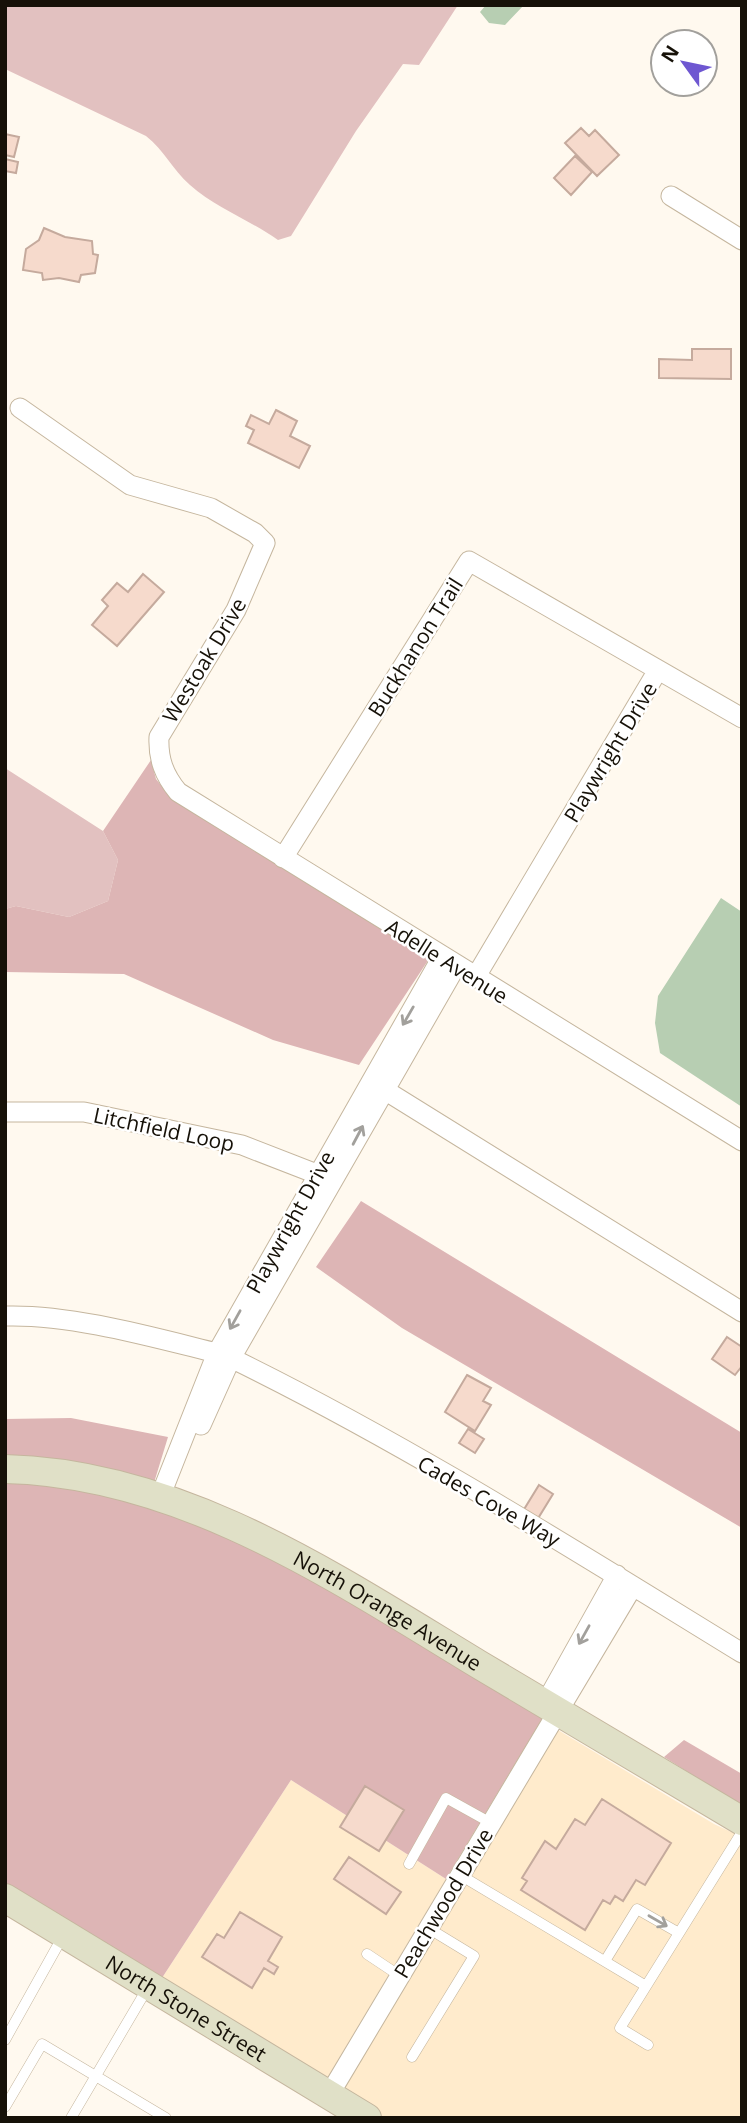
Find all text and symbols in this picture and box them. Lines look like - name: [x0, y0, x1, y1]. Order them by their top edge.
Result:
- north arrow: [649, 28, 719, 98]
- text: N: [655, 40, 685, 67]
- street label: Buckhanon Trail: [361, 572, 469, 722]
- street label: Westoak Drive: [156, 592, 252, 728]
- street label: Playwright Drive: [557, 677, 663, 827]
- street label: Adelle Avenue: [381, 912, 513, 1010]
- one-way arrow: [401, 1006, 415, 1026]
- street label: Litchfield Loop: [91, 1100, 237, 1158]
- one-way arrow: [352, 1125, 365, 1146]
- street label: Playwright Drive: [239, 1146, 341, 1298]
- one-way arrow: [228, 1310, 242, 1330]
- street label: Cades Cove Way: [413, 1449, 566, 1553]
- street label: North Orange Avenue: [289, 1544, 487, 1677]
- one-way arrow: [577, 1624, 590, 1645]
- street label: Peachwood Drive: [387, 1823, 499, 1983]
- one-way arrow: [648, 1914, 668, 1928]
- street label: North Stone Street: [101, 1949, 272, 2068]

